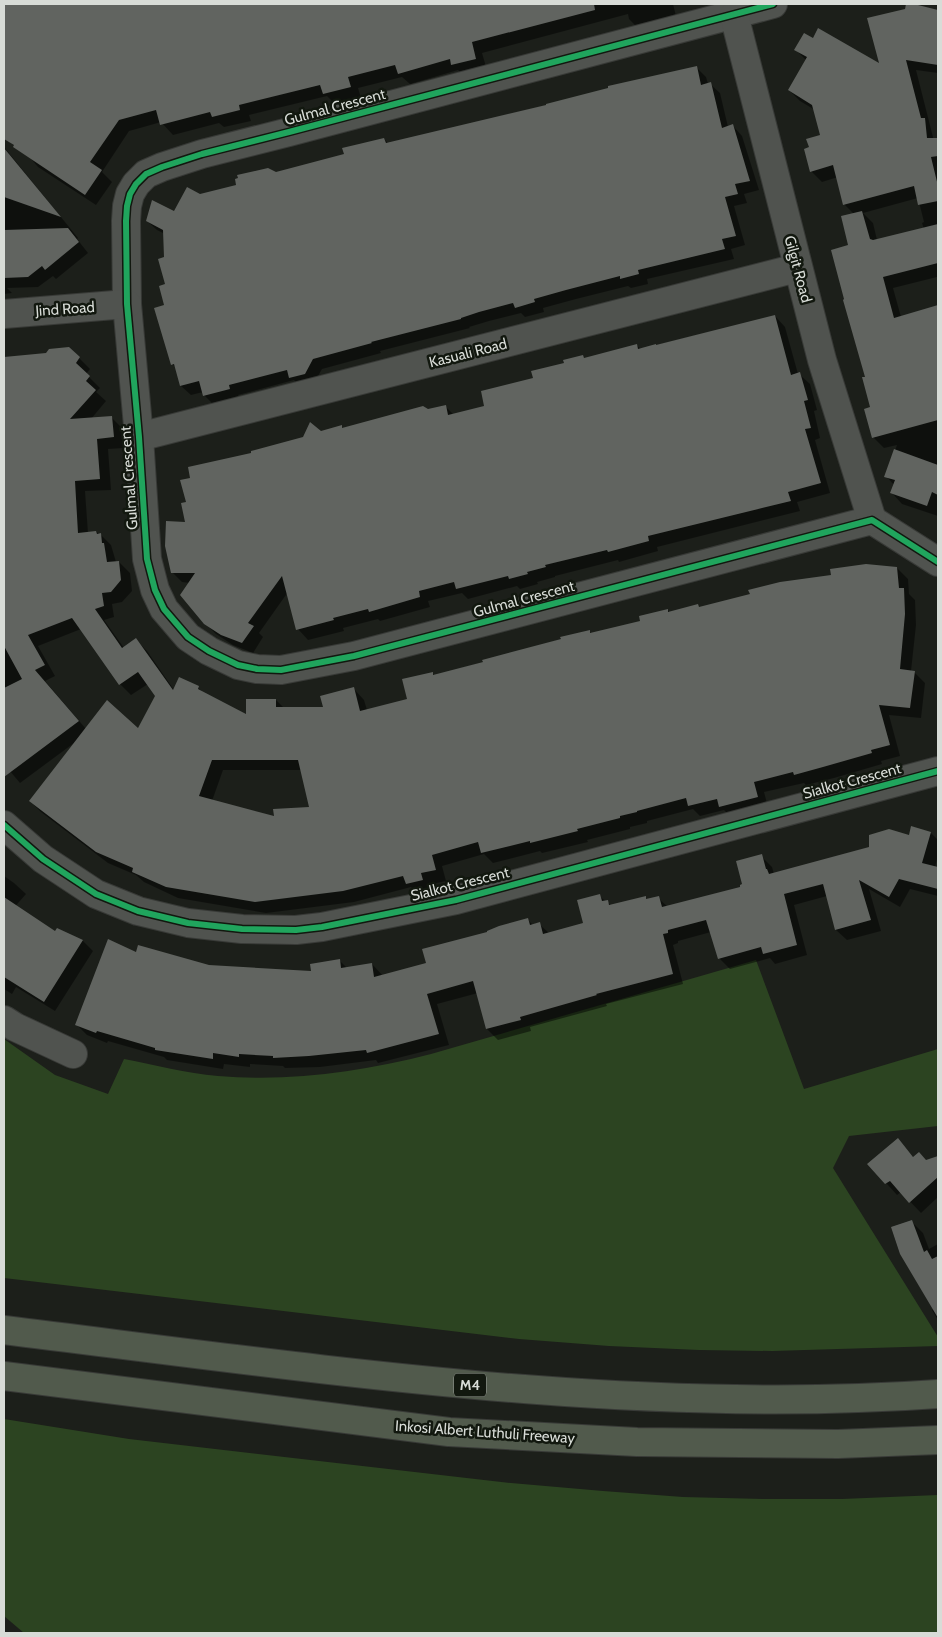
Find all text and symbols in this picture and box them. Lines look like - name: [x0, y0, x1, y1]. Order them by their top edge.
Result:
- street label: Gulmal Crescent: [282, 85, 388, 129]
- street label: Gilgit Road: [780, 234, 816, 304]
- street label: Jind Road: [34, 298, 95, 320]
- street label: Kasuali Road: [427, 335, 509, 371]
- street label: Gulmal Crescent: [116, 426, 142, 530]
- street label: Gulmal Crescent: [471, 577, 577, 621]
- street label: Sialkot Crescent: [801, 759, 903, 803]
- street label: Sialkot Crescent: [409, 863, 511, 905]
- road number: M4: [454, 1374, 486, 1396]
- street label: Inkosi Albert Luthuli Freeway: [395, 1417, 576, 1447]

